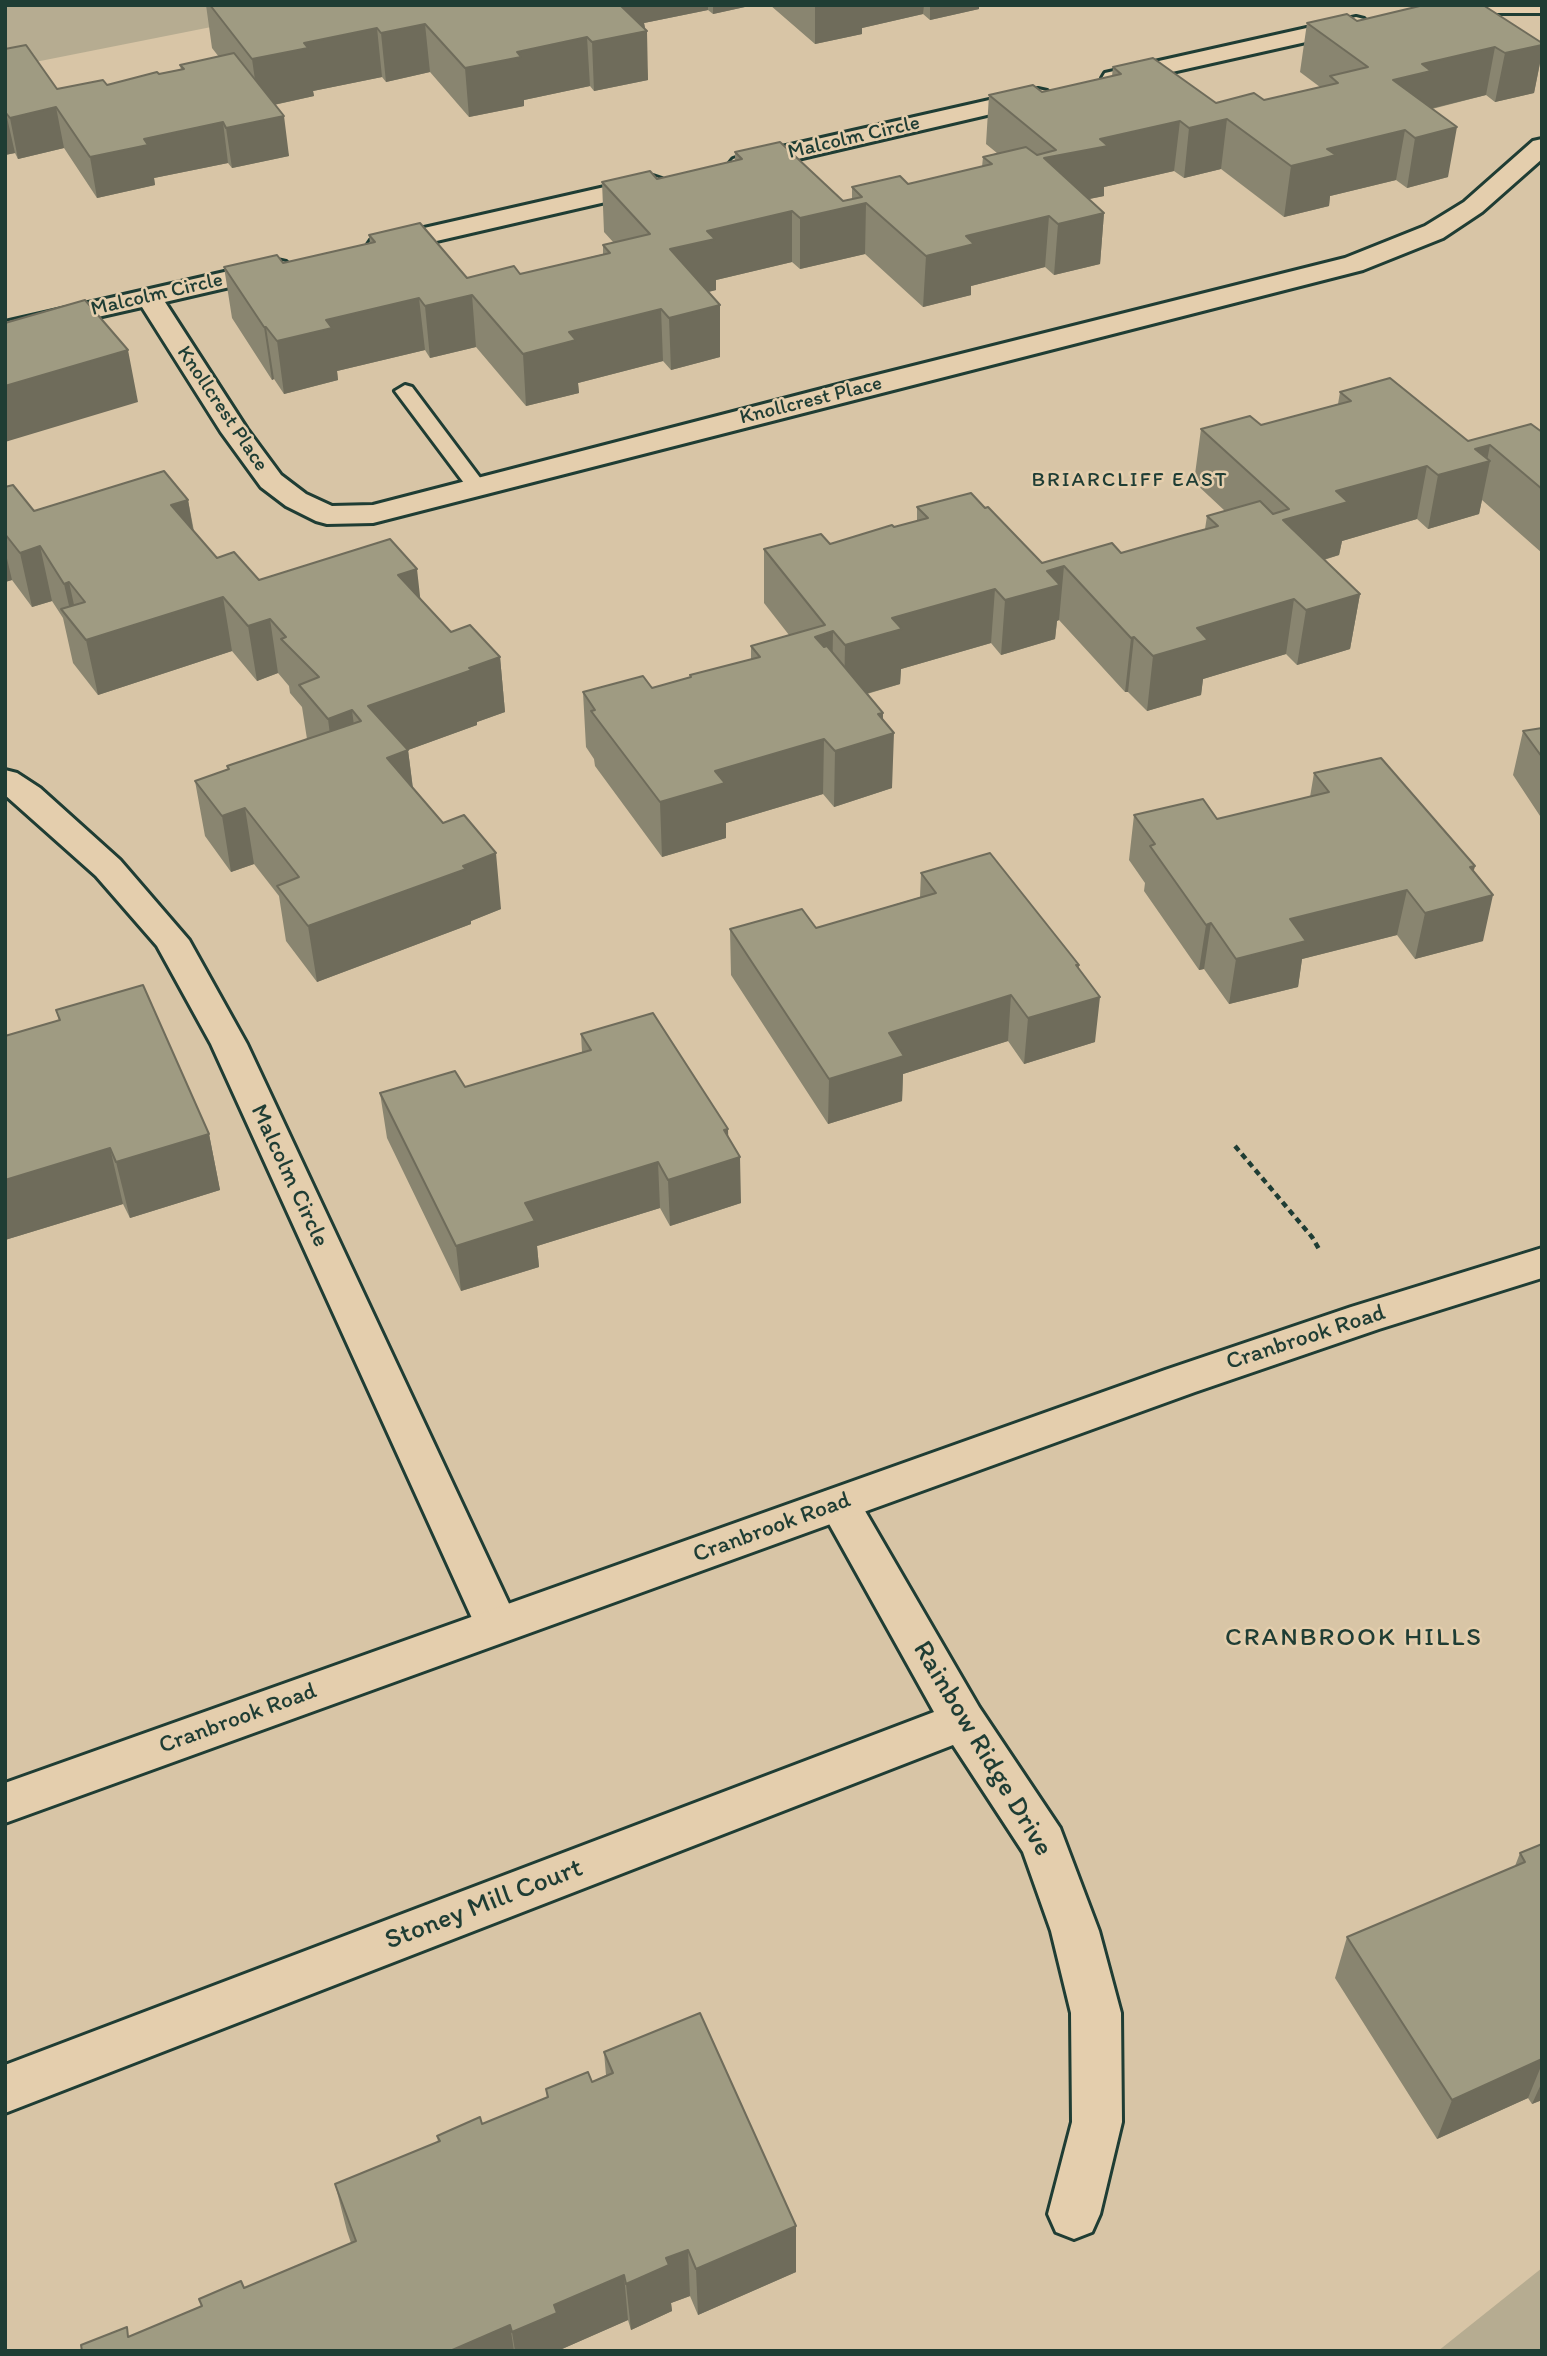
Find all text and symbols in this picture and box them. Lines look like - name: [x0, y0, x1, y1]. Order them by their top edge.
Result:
- street label: Malcolm Circle: [786, 111, 922, 165]
- street label: Malcolm Circle: [89, 268, 225, 322]
- street label: Knollcrest Place: [171, 341, 273, 477]
- street label: Knollcrest Place: [737, 371, 885, 431]
- district label: BRIARCLIFF EAST: [1033, 468, 1227, 494]
- street label: Malcolm Circle: [243, 1100, 335, 1252]
- street label: Cranbrook Road: [1223, 1299, 1389, 1377]
- street label: Cranbrook Road: [689, 1486, 855, 1570]
- district label: CRANBROOK HILLS: [1227, 1622, 1481, 1654]
- street label: Rainbow Ridge Drive: [904, 1635, 1060, 1863]
- street label: Cranbrook Road: [155, 1677, 321, 1761]
- street label: Stoney Mill Court: [380, 1852, 588, 1958]

